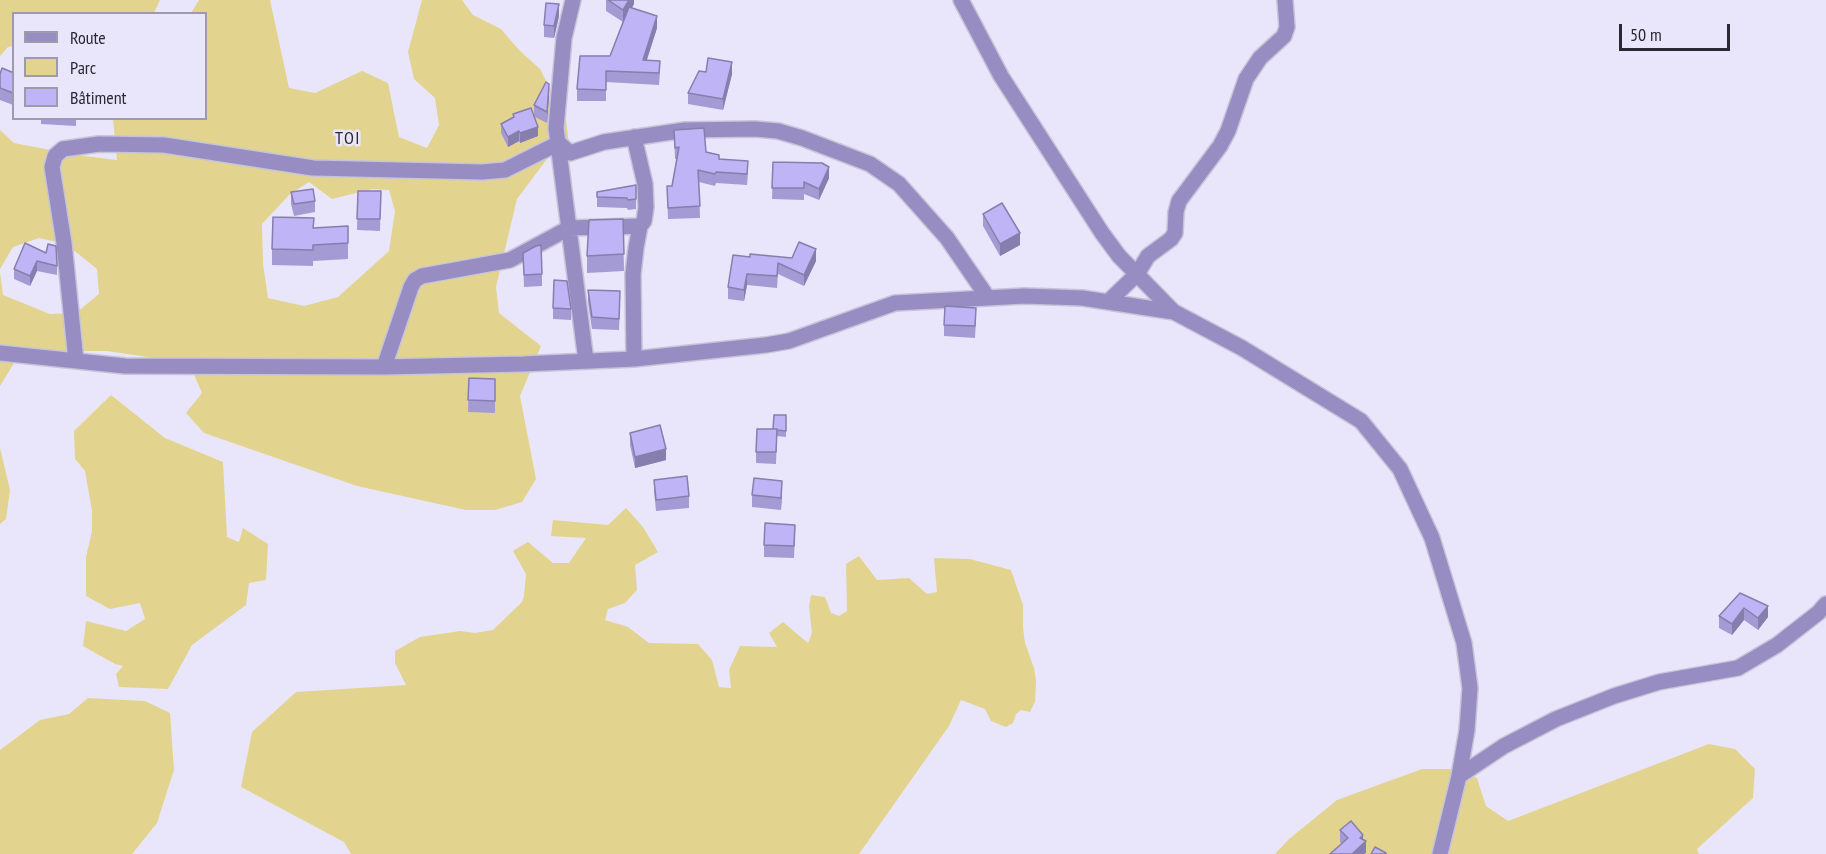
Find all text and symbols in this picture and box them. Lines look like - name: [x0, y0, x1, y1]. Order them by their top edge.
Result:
- legend: [12, 12, 207, 120]
- scale bar: [1622, 12, 1733, 50]
- text: 50 m: [1630, 23, 1662, 46]
- text: Route: [70, 26, 106, 49]
- text: Parc: [70, 56, 96, 79]
- text: Bâtiment: [70, 86, 127, 109]
- district label: TOI: [335, 128, 361, 150]

